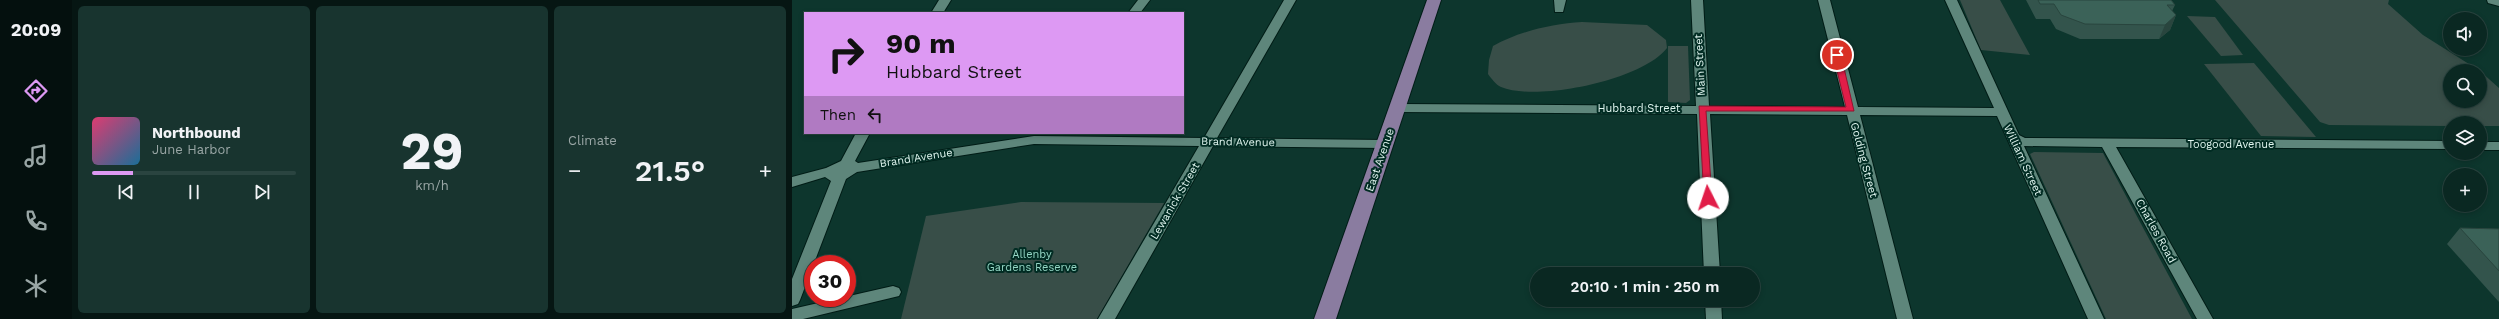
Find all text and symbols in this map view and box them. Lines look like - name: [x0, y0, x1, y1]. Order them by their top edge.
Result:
- map controls: [2443, 12, 2487, 212]
- button: sound: [2443, 12, 2487, 56]
- text: 20:09: [11, 19, 61, 40]
- text: 90 m: [886, 27, 956, 60]
- icon: right: [820, 28, 872, 80]
- street label: Main Street: [1692, 33, 1708, 96]
- pin: [1820, 38, 1854, 72]
- icon: arrive: [1826, 44, 1848, 66]
- text: Hubbard Street: [886, 61, 1022, 82]
- button: search: [2443, 64, 2487, 108]
- icon: directions: [22, 77, 50, 105]
- street label: Hubbard Street: [1598, 102, 1681, 115]
- icon: left: [864, 104, 886, 126]
- text: Then: [820, 106, 856, 124]
- button: layers: [2443, 116, 2487, 160]
- text: 29: [400, 121, 464, 182]
- street label: Golding Street: [1848, 121, 1880, 199]
- street label: William Street: [2001, 122, 2045, 198]
- text: Northbound: [152, 124, 241, 142]
- street label: East Avenue: [1363, 127, 1397, 193]
- text: Climate: [568, 133, 617, 148]
- street label: Brand Avenue: [1201, 135, 1275, 149]
- street label: Toogood Avenue: [2188, 138, 2274, 151]
- icon: music: [22, 142, 50, 170]
- text: June Harbor: [152, 142, 231, 157]
- street label: Brand Avenue: [879, 146, 953, 170]
- text: 21.5°: [635, 153, 705, 188]
- text: −: [568, 158, 581, 183]
- text: +: [759, 158, 772, 183]
- street label: Lewanick Street: [1148, 160, 1202, 242]
- button: +: [2443, 168, 2487, 212]
- position arrow: [1687, 177, 1729, 219]
- text: km/h: [415, 178, 449, 193]
- icon: previous: [115, 181, 137, 203]
- icon: pause: [183, 181, 205, 203]
- icon: next: [251, 181, 273, 203]
- street label: Charles Road: [2133, 197, 2179, 265]
- icon: phone: [22, 207, 50, 235]
- park label: Allenby Gardens Reserve: [987, 248, 1077, 274]
- speed limit sign: 30: [804, 255, 856, 307]
- icon: climate: [22, 272, 50, 300]
- text: 20:10 · 1 min · 250 m: [1571, 278, 1719, 296]

